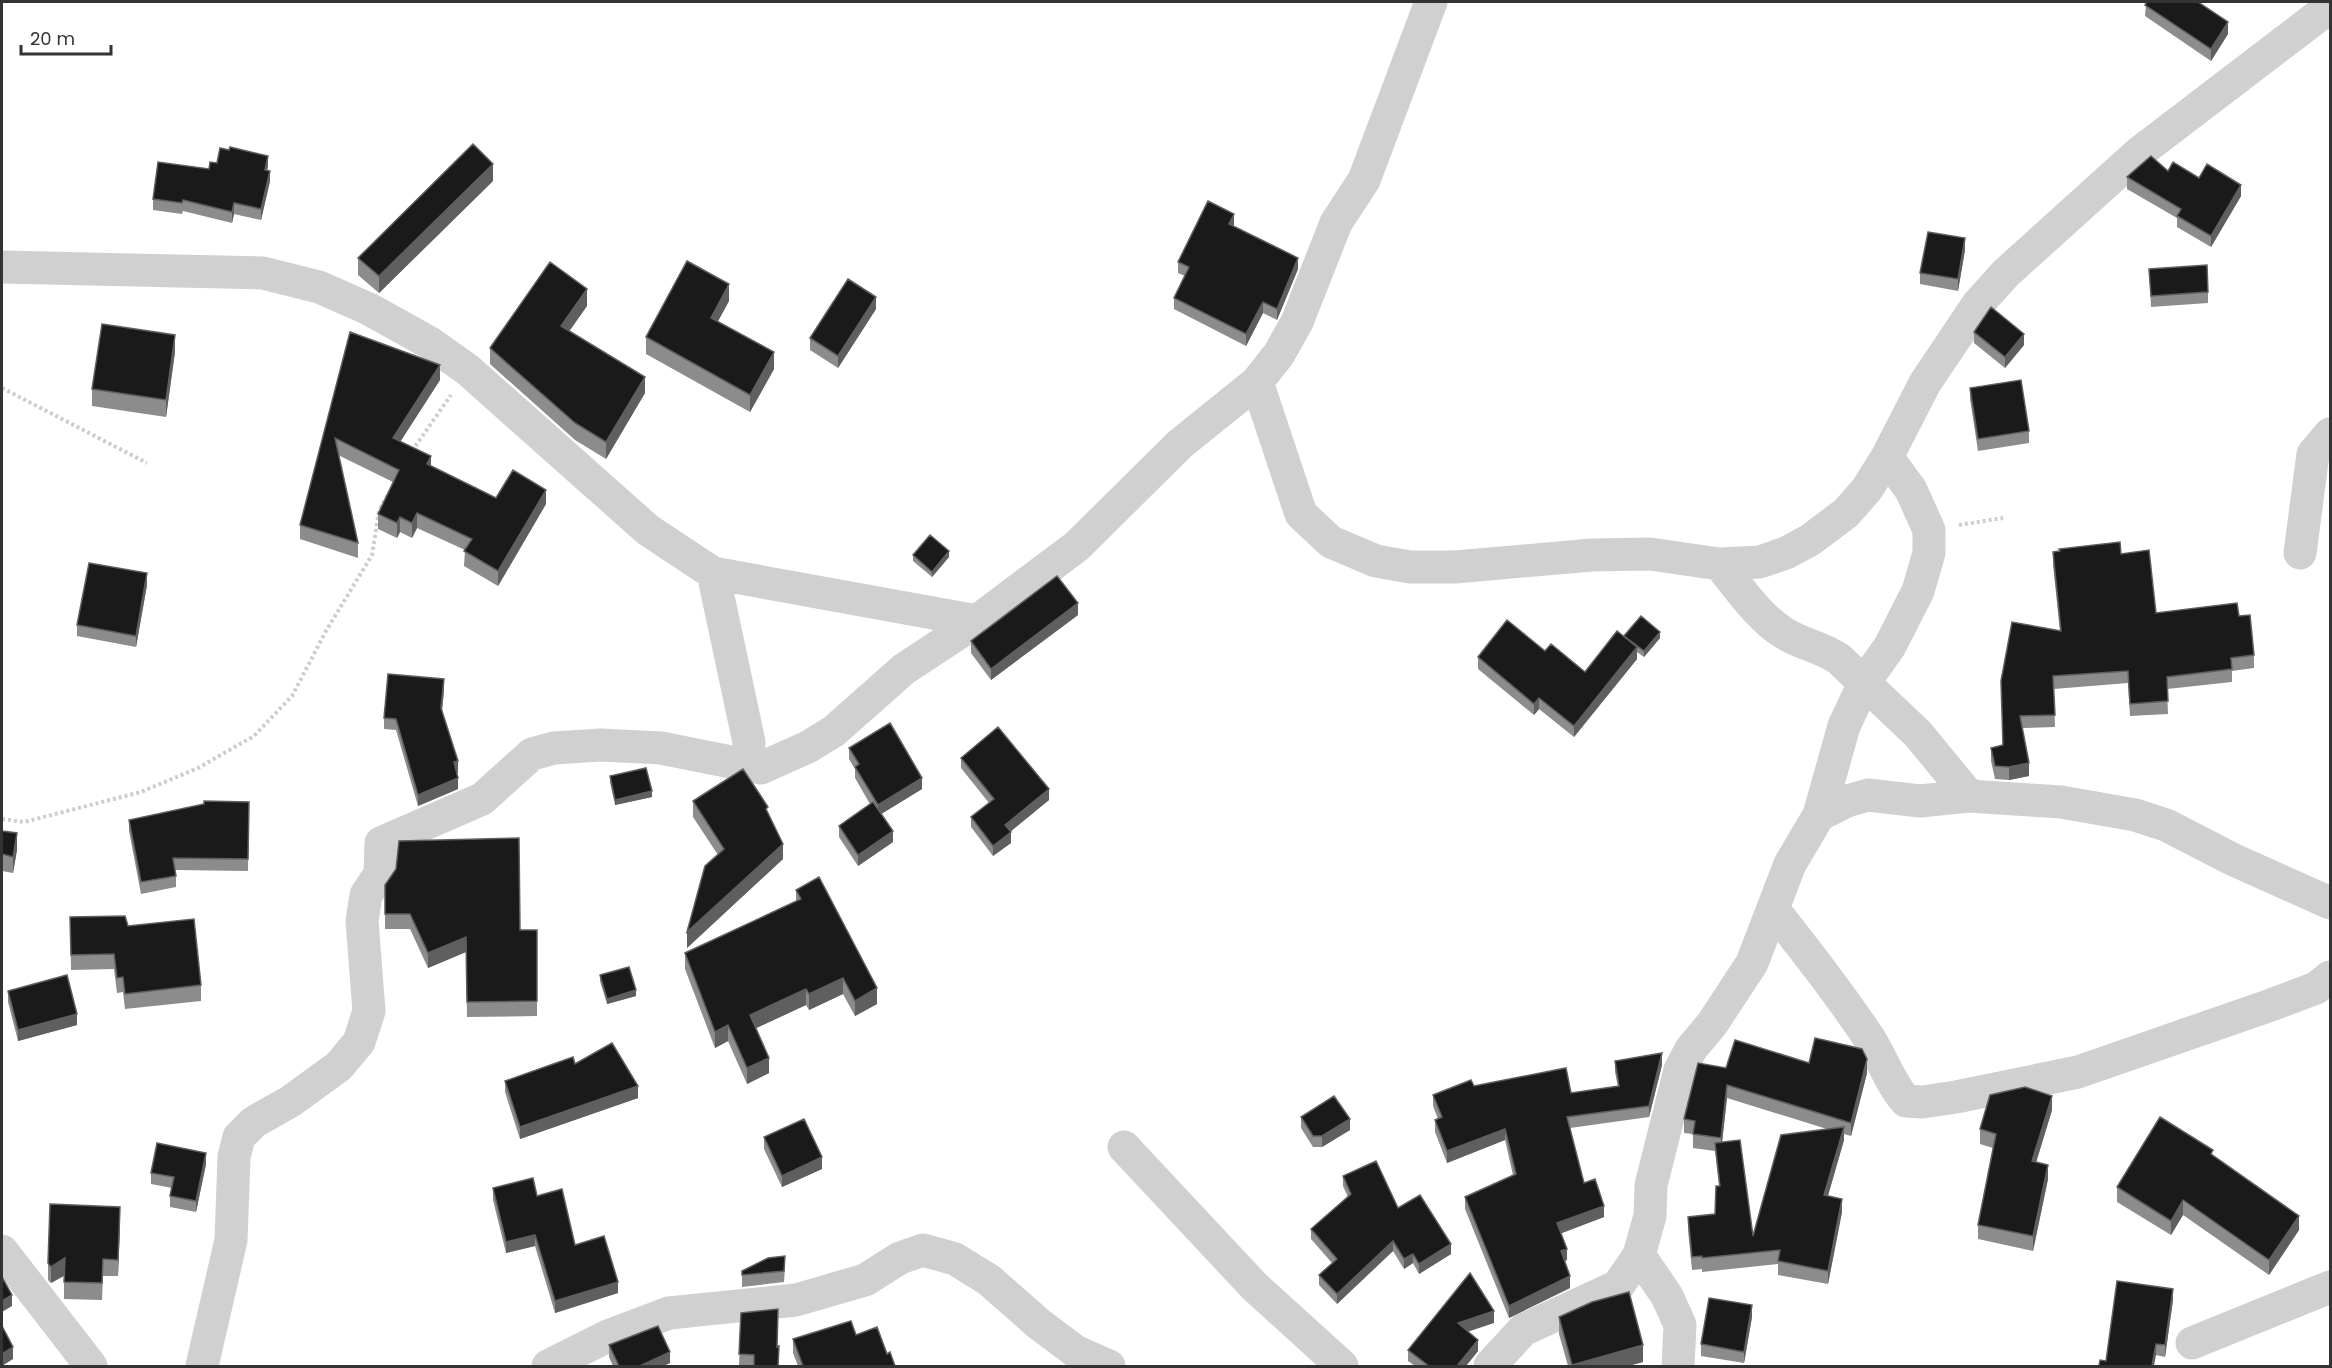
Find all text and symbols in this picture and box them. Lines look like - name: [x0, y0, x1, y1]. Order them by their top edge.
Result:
- scale bar: [21, 18, 111, 56]
- text: 20 m: [30, 26, 75, 51]

